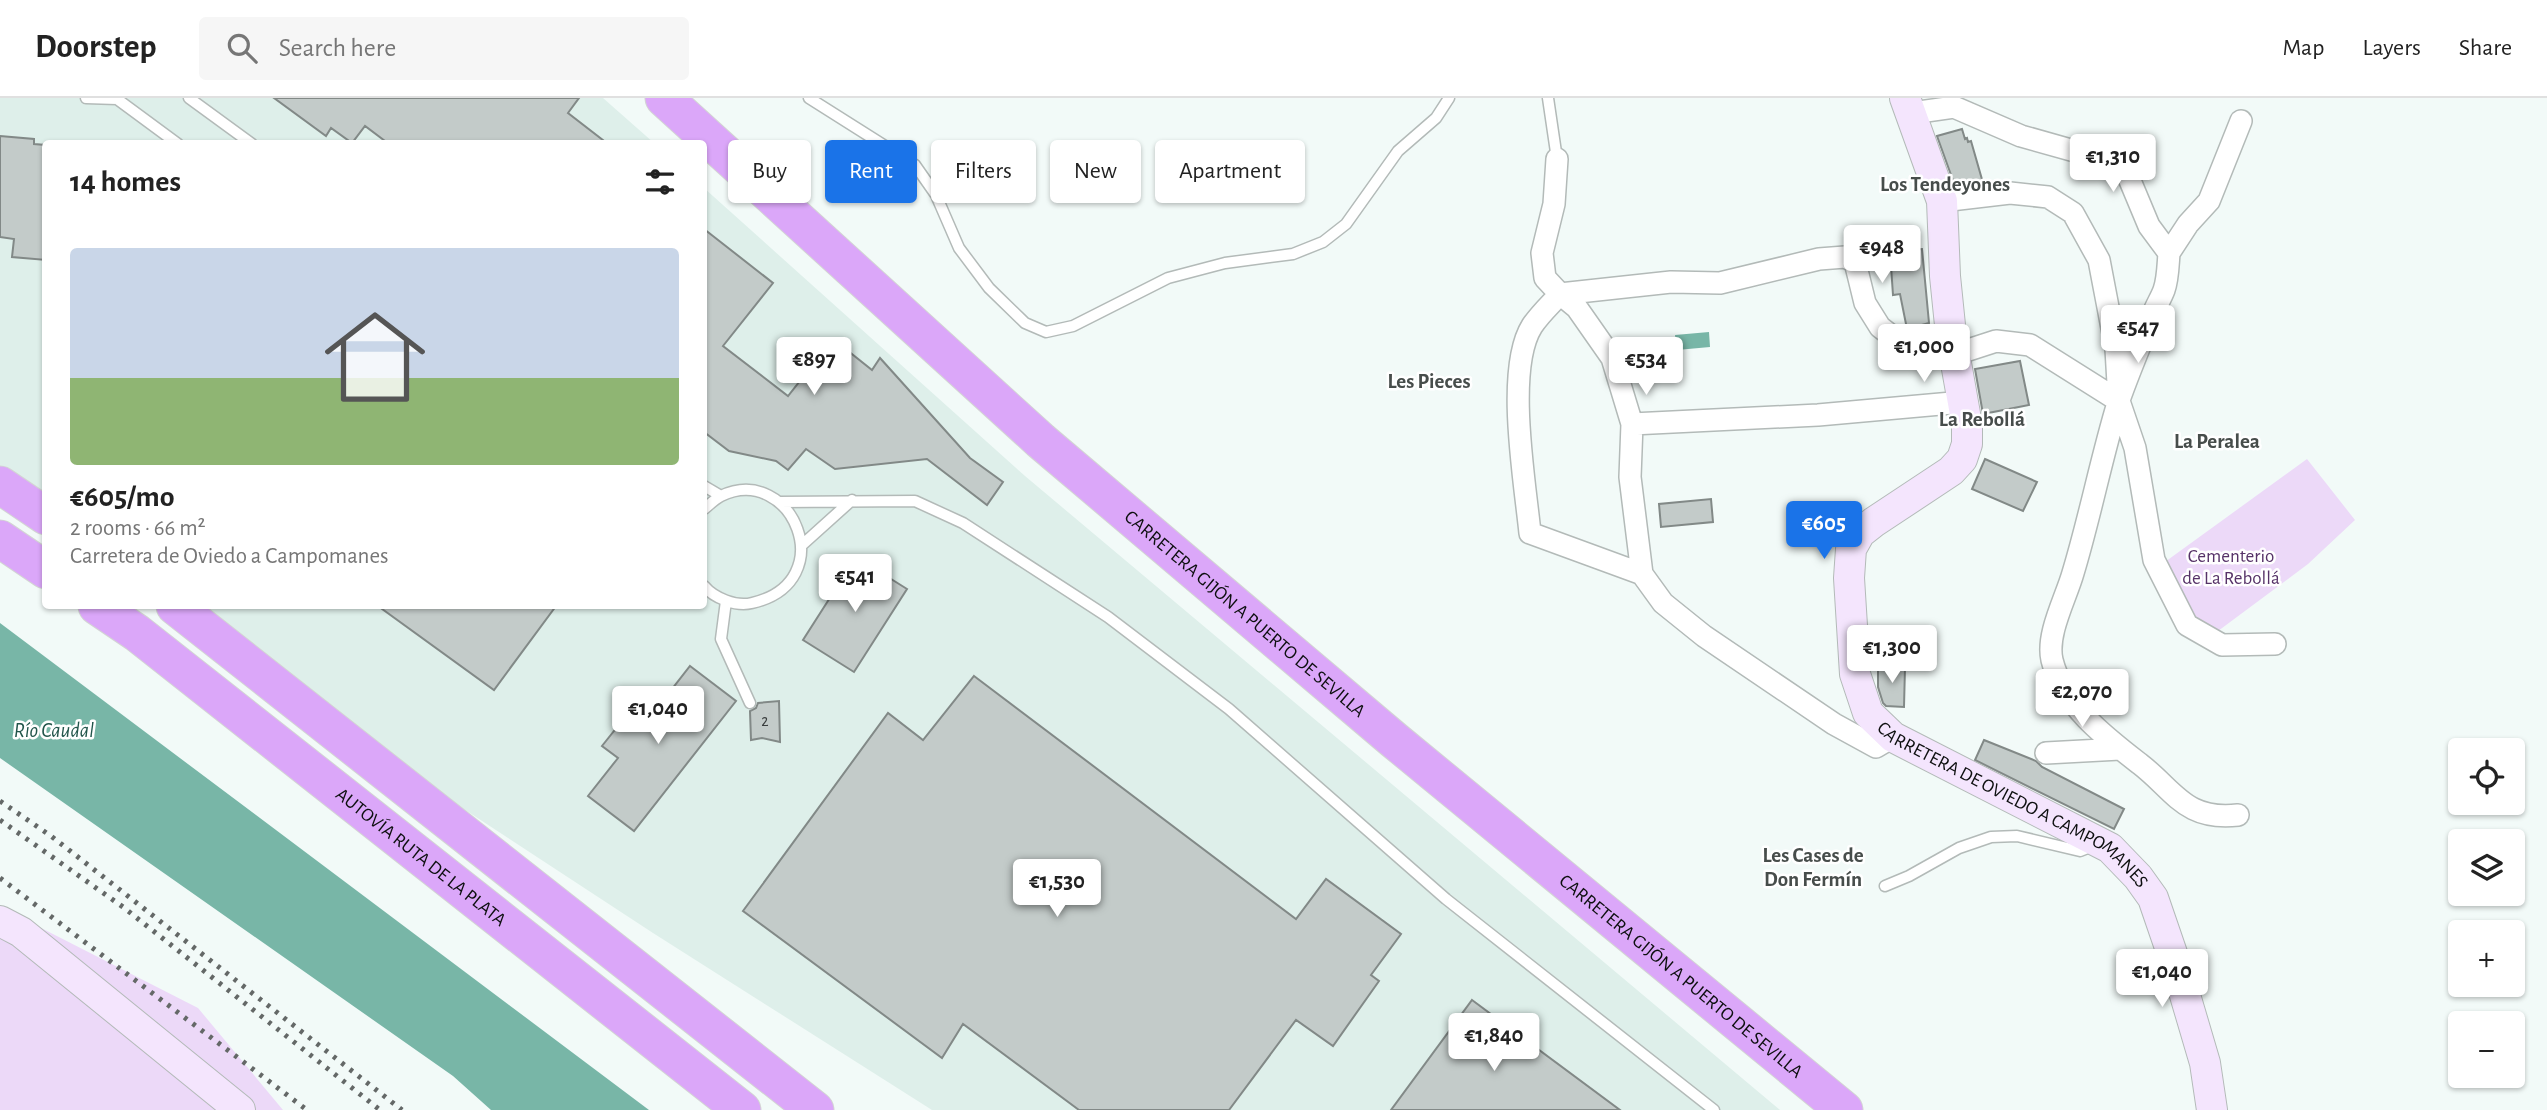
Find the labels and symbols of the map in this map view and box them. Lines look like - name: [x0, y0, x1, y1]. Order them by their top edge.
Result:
- pin: €1,310: [2056, 134, 2170, 194]
- district label: Los Tendeyones: [1880, 174, 2010, 195]
- pin: €948: [1841, 226, 1923, 285]
- pin: €547: [2097, 306, 2179, 365]
- pin: €1,000: [1867, 324, 1981, 384]
- pin: €897: [773, 338, 855, 397]
- pin: €534: [1605, 338, 1687, 397]
- district label: Les Pieces: [1387, 371, 1471, 392]
- district label: La Rebollá: [1939, 409, 2025, 430]
- district label: La Peralea: [2174, 431, 2260, 452]
- pin: €605: [1783, 502, 1865, 561]
- street label: CARRETERA GIJÓN A PUERTO DE SEVILLA: [1121, 507, 1369, 721]
- park label: Cementerio de La Rebollá: [2182, 547, 2280, 588]
- pin: €541: [814, 554, 896, 614]
- pin: €1,300: [1835, 626, 1949, 685]
- pin: €2,070: [2025, 670, 2139, 729]
- pin: €1,040: [601, 686, 715, 746]
- house number: 2: [761, 713, 769, 729]
- street label: CARRETERA DE OVIEDO A CAMPOMANES: [1873, 718, 2152, 891]
- water label: Río Caudal: [14, 720, 94, 741]
- street label: AUTOVÍA RUTA DE LA PLATA: [332, 784, 510, 930]
- district label: Les Cases de Don Fermín: [1762, 845, 1864, 890]
- pin: €1,530: [1000, 860, 1114, 919]
- street label: CARRETERA GIJÓN A PUERTO DE SEVILLA: [1556, 871, 1806, 1081]
- pin: €1,040: [2105, 950, 2219, 1009]
- pin: €1,840: [1437, 1014, 1551, 1073]

